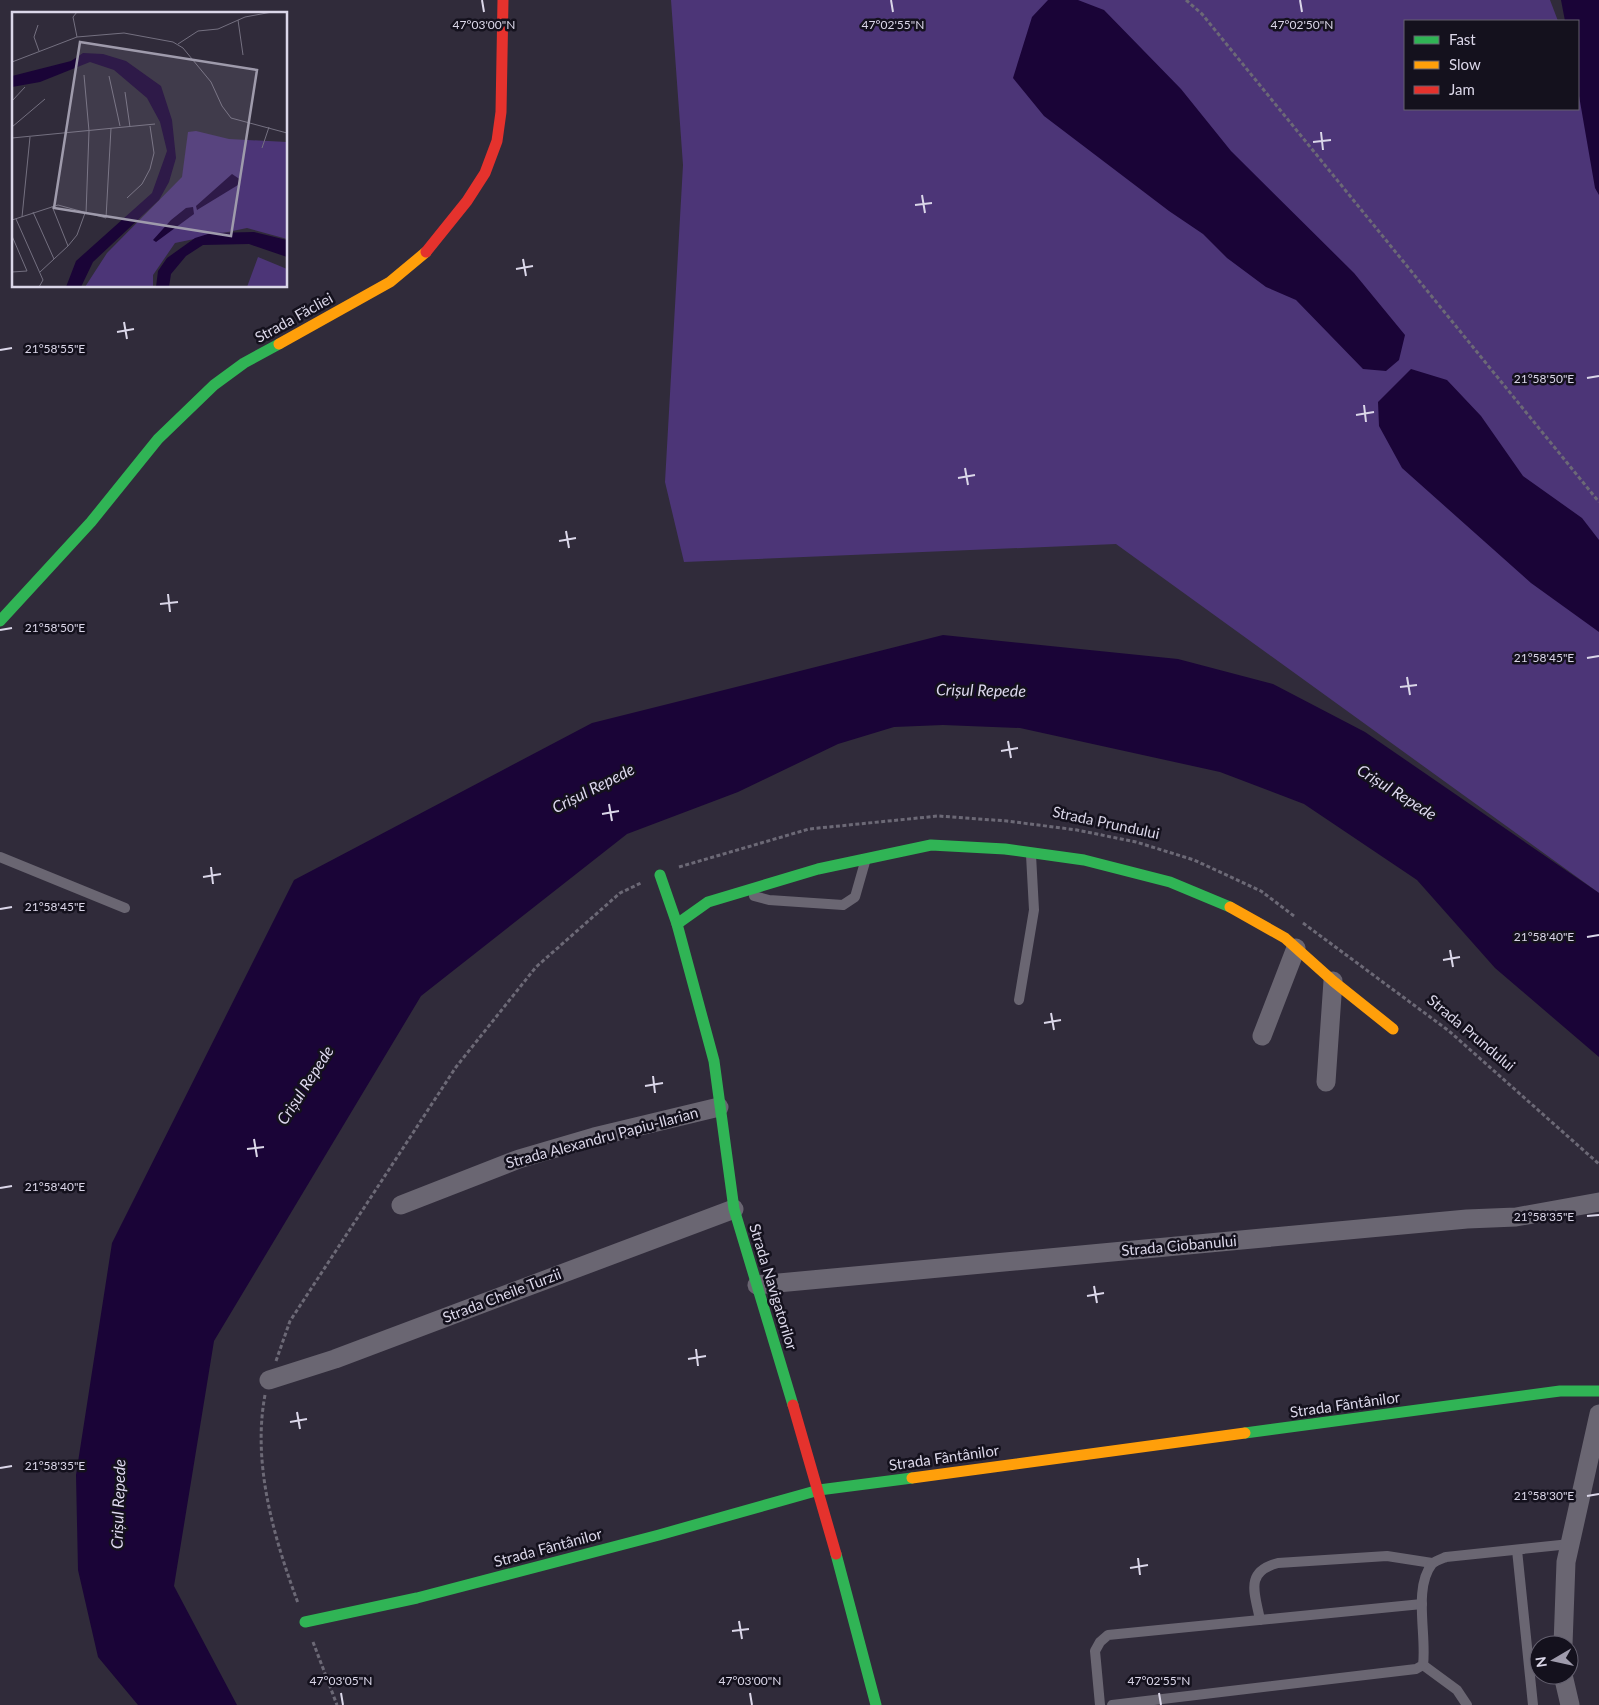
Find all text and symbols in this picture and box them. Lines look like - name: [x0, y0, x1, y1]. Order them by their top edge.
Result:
- inset map: [12, 12, 288, 288]
- text: 47°03'00"N: [453, 17, 515, 32]
- text: 47°02'55"N: [862, 17, 924, 32]
- text: 47°02'50"N: [1271, 17, 1333, 32]
- legend: [1404, 20, 1579, 110]
- text: Fast: [1449, 30, 1476, 48]
- text: Slow: [1449, 55, 1481, 73]
- text: Jam: [1449, 80, 1475, 98]
- street label: Strada Făcliei: [251, 288, 336, 346]
- text: 21°58'55"E: [25, 341, 85, 356]
- text: 21°58'50"E: [1514, 371, 1574, 386]
- text: 21°58'50"E: [25, 620, 85, 635]
- text: 21°58'45"E: [1514, 650, 1574, 665]
- water label: Crișul Repede: [936, 679, 1027, 700]
- water label: Crișul Repede: [548, 759, 637, 816]
- water label: Crișul Repede: [1354, 760, 1441, 824]
- street label: Strada Prundului: [1051, 802, 1161, 842]
- text: 21°58'45"E: [25, 899, 85, 914]
- text: 21°58'40"E: [1514, 929, 1574, 944]
- street label: Strada Prundului: [1424, 990, 1519, 1074]
- water label: Crișul Repede: [272, 1042, 337, 1128]
- street label: Strada Alexandru Papiu-Ilarian: [504, 1103, 700, 1171]
- text: 21°58'40"E: [25, 1179, 85, 1194]
- text: 21°58'35"E: [1514, 1209, 1574, 1224]
- street label: Strada Navigatorilor: [746, 1221, 802, 1353]
- street label: Strada Ciobanului: [1120, 1231, 1237, 1259]
- street label: Strada Cheile Turzii: [440, 1264, 563, 1326]
- street label: Strada Fântânilor: [1289, 1387, 1402, 1421]
- street label: Strada Fântânilor: [888, 1440, 1001, 1474]
- text: 21°58'35"E: [25, 1458, 85, 1473]
- water label: Crișul Repede: [106, 1458, 129, 1549]
- text: 21°58'30"E: [1514, 1488, 1574, 1503]
- street label: Strada Fântânilor: [492, 1524, 604, 1570]
- north arrow: [1529, 1635, 1579, 1685]
- text: N: [1531, 1655, 1550, 1669]
- text: 47°03'05"N: [310, 1673, 372, 1688]
- text: 47°03'00"N: [719, 1673, 781, 1688]
- text: 47°02'55"N: [1128, 1673, 1190, 1688]

